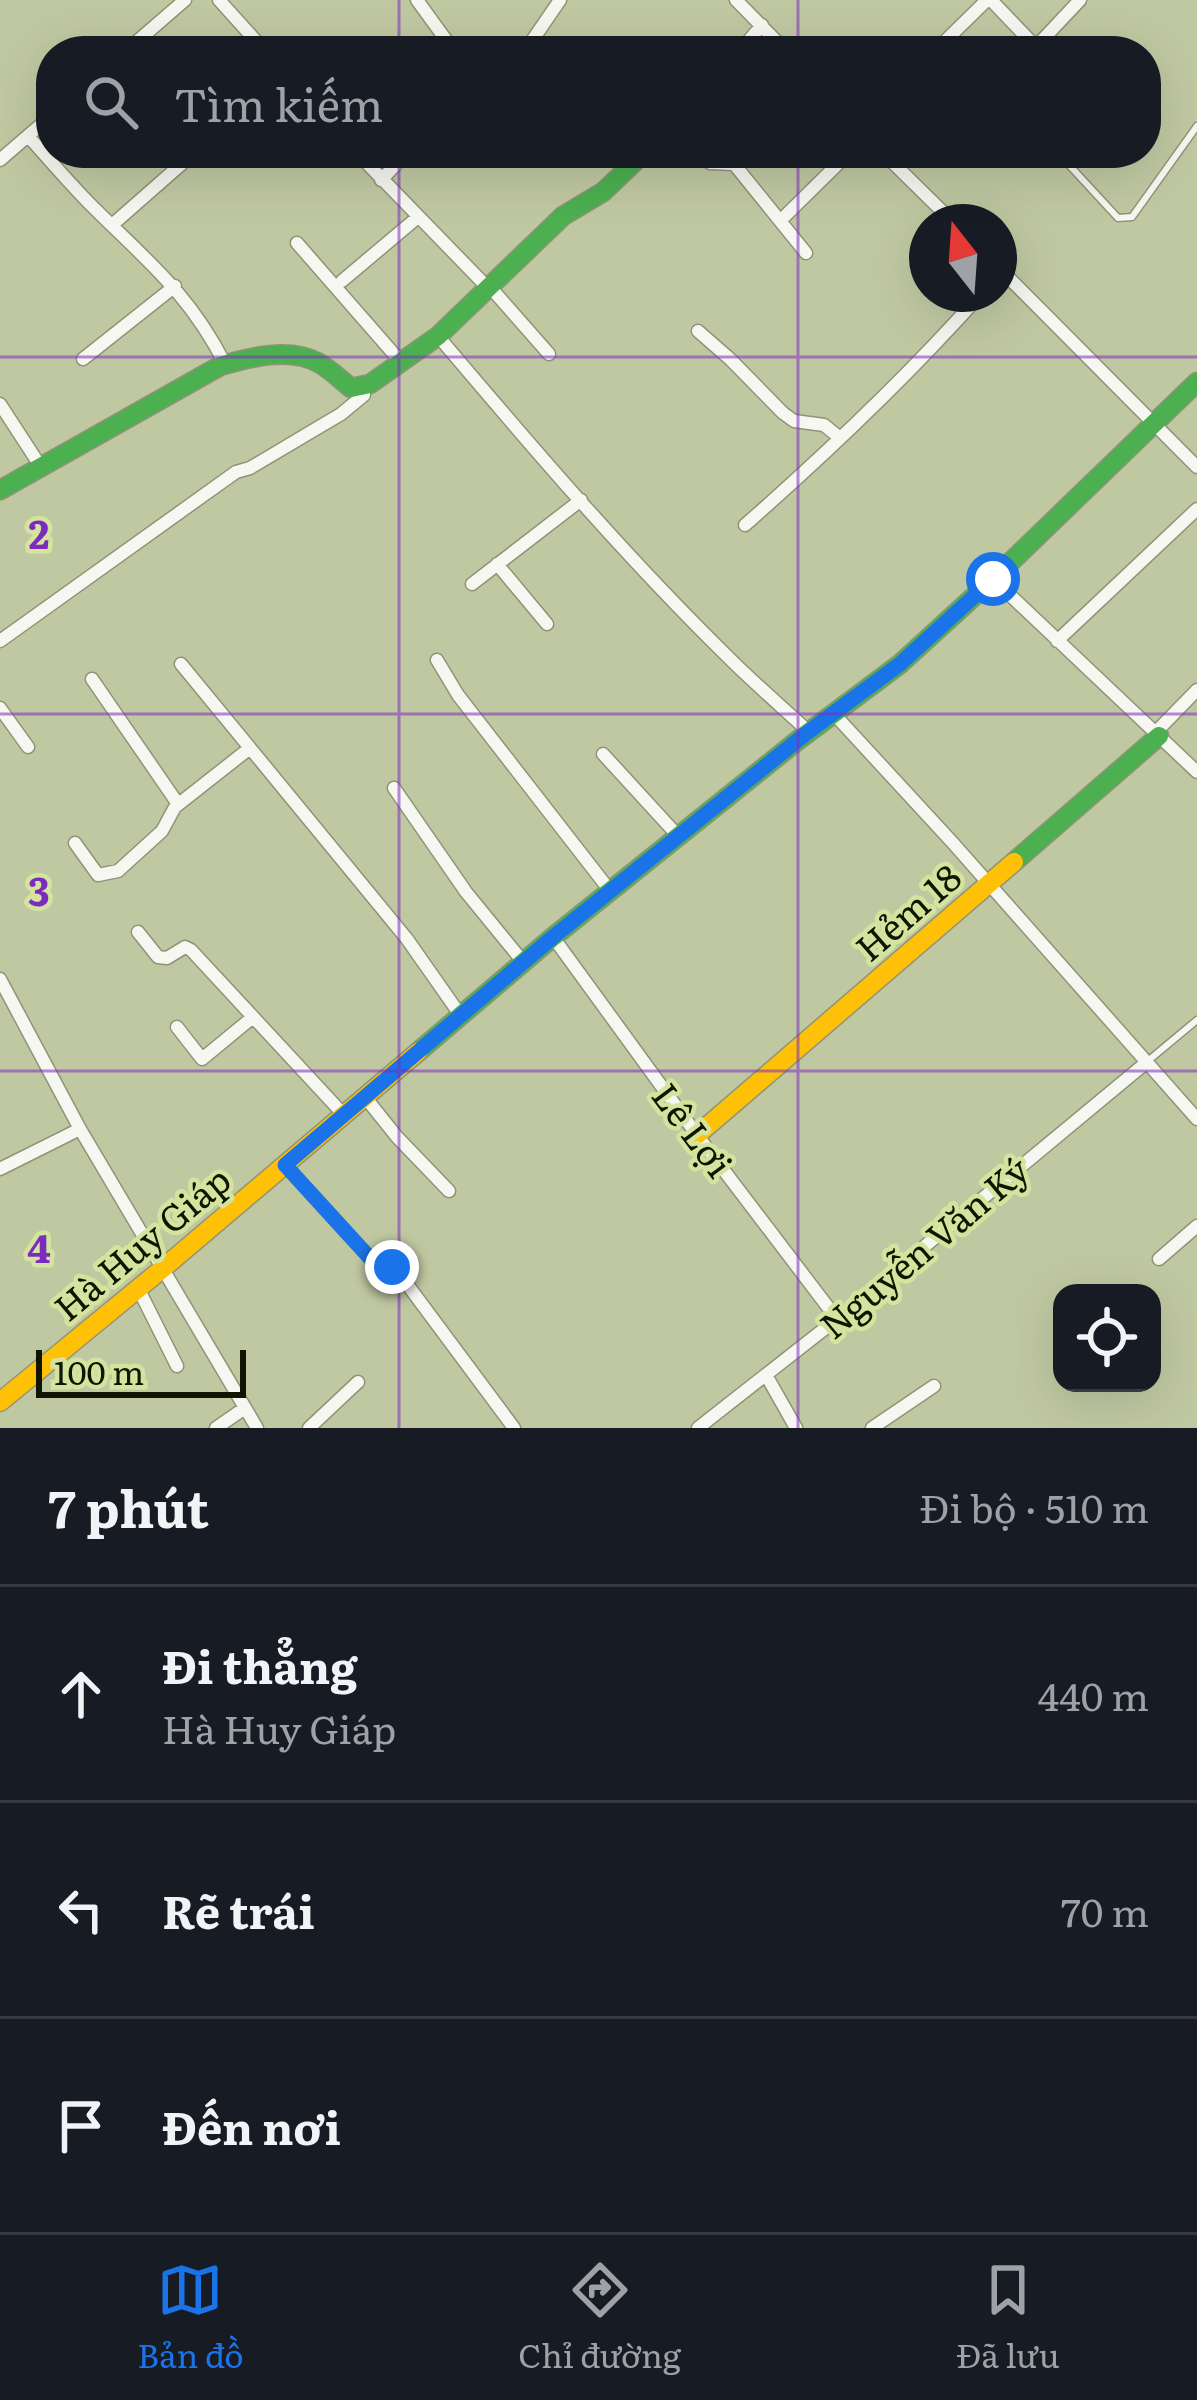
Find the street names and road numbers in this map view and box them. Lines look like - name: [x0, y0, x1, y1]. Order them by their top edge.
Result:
- street label: Hẻm 18: [843, 850, 971, 972]
- street label: Lê Lợi: [641, 1071, 747, 1187]
- street label: Nguyễn Văn Ký: [807, 1142, 1040, 1350]
- street label: Hà Huy Giáp: [41, 1152, 241, 1332]

